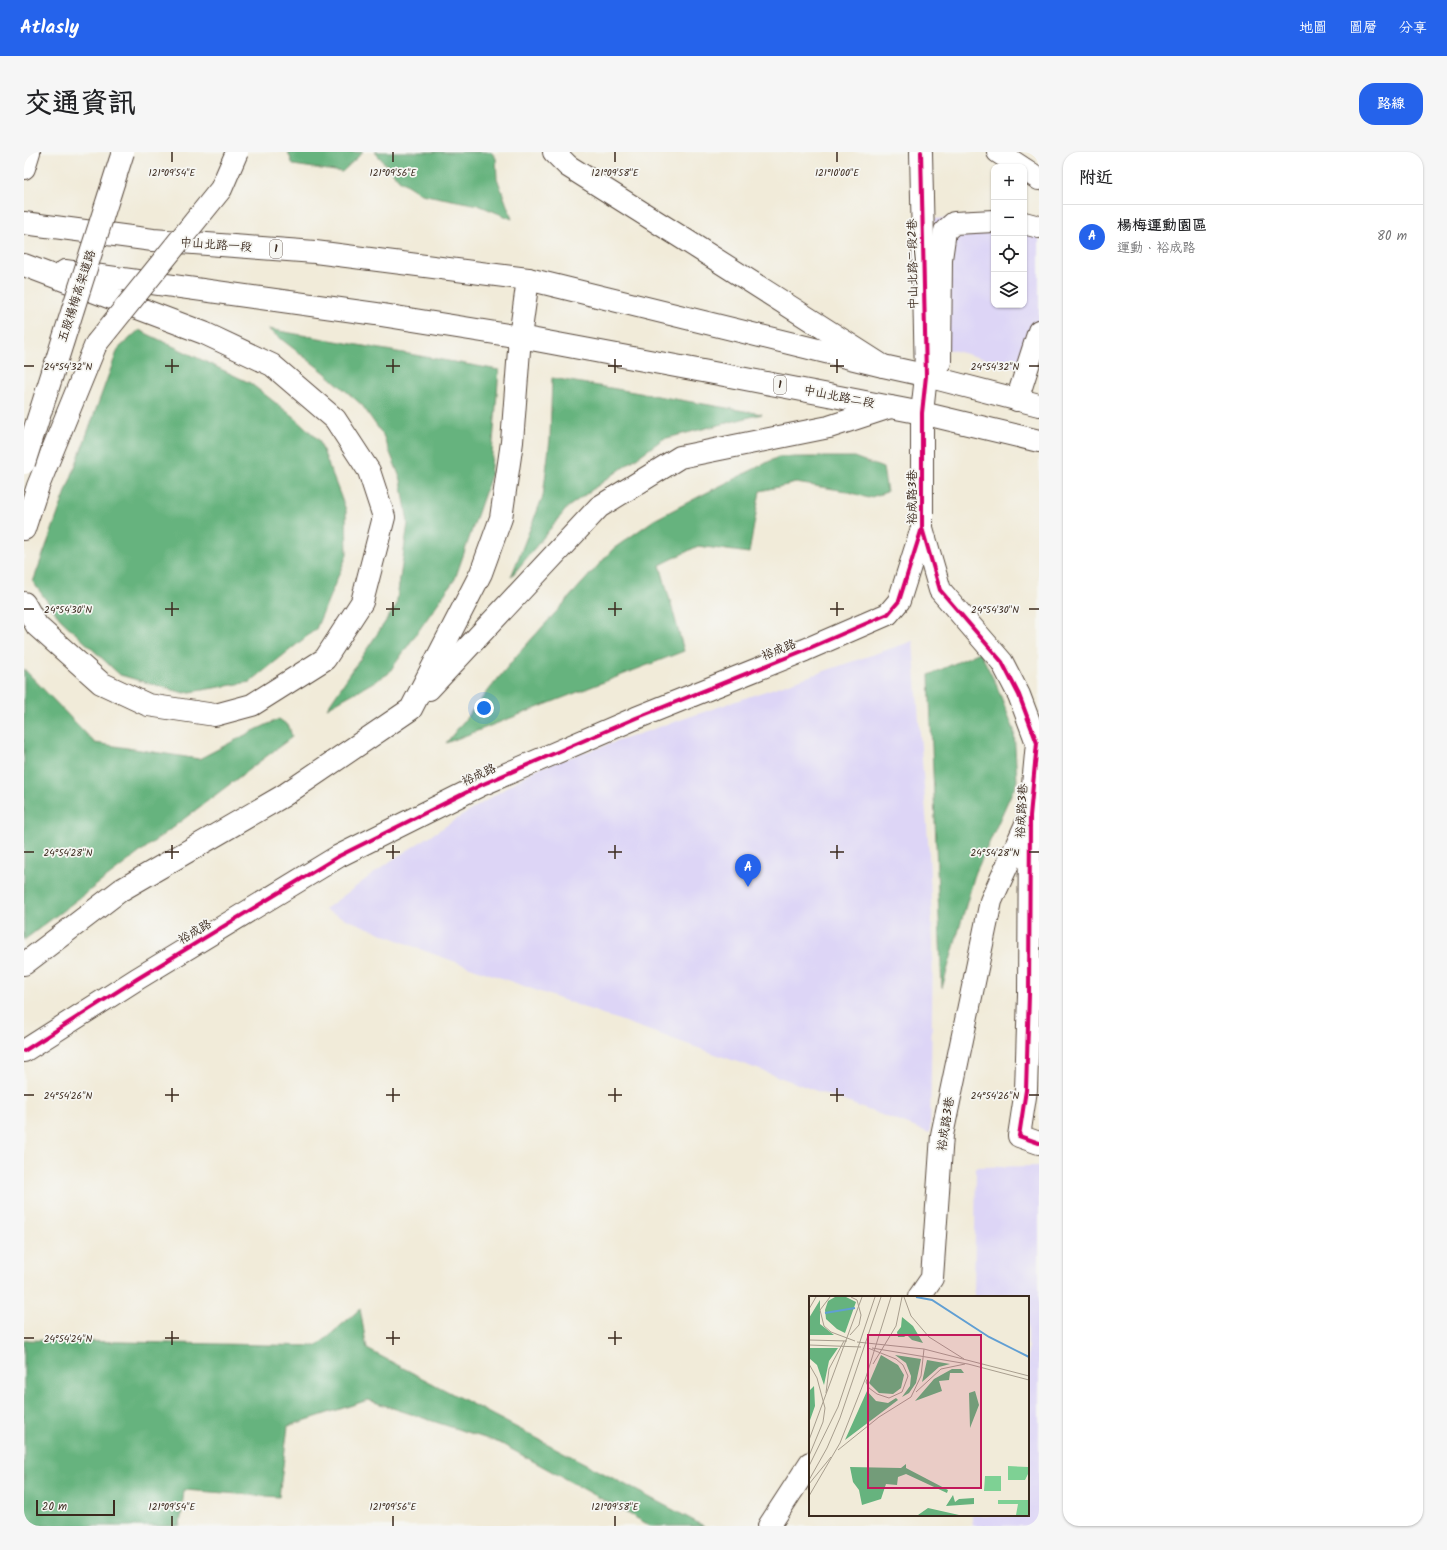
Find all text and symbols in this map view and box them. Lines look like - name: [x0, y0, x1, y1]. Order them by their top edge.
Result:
- text: Atlasly: [20, 13, 79, 43]
- text: 地圖: [1299, 17, 1327, 39]
- text: 圖層: [1349, 17, 1377, 39]
- text: 分享: [1399, 17, 1427, 39]
- text: 交通資訊: [24, 82, 136, 127]
- button: 路線: [1359, 83, 1423, 125]
- map controls: [991, 164, 1027, 308]
- button: +: [991, 164, 1027, 200]
- text: 121°09'54"E: [149, 165, 197, 181]
- text: 121°09'56"E: [370, 165, 418, 181]
- text: 121°09'58"E: [591, 165, 640, 181]
- text: 121°10'00"E: [815, 165, 860, 181]
- text: 附近: [1079, 165, 1113, 192]
- button: −: [991, 200, 1027, 236]
- text: 楊梅運動園區: [1117, 214, 1207, 238]
- street label: 中山北路二段2巷: [903, 218, 923, 310]
- text: A: [1088, 226, 1096, 247]
- text: 80 m: [1377, 226, 1407, 247]
- street label: 中山北路一段: [179, 233, 253, 257]
- button: locate: [991, 236, 1027, 272]
- text: 運動 · 裕成路: [1117, 238, 1196, 259]
- road number: 1: [270, 240, 282, 258]
- street label: 五股楊梅高架道路: [53, 247, 101, 345]
- button: layers: [991, 272, 1027, 308]
- text: 24°54'32"N: [44, 359, 93, 375]
- text: 24°54'32"N: [971, 359, 1020, 375]
- road number: 1: [774, 376, 786, 394]
- street label: 中山北路二段: [802, 381, 876, 413]
- street label: 裕成路3巷: [903, 470, 922, 524]
- text: 24°54'30"N: [44, 602, 92, 618]
- text: 24°54'30"N: [971, 602, 1019, 618]
- street label: 裕成路: [759, 634, 799, 666]
- your location: [474, 698, 494, 718]
- street label: 裕成路: [459, 759, 499, 791]
- street label: 裕成路3巷: [1011, 783, 1033, 839]
- text: 24°54'28"N: [44, 845, 93, 861]
- text: 24°54'28"N: [971, 845, 1020, 861]
- pin: A: [735, 854, 761, 887]
- street label: 裕成路: [175, 915, 215, 949]
- text: 24°54'26"N: [44, 1088, 92, 1104]
- text: 24°54'26"N: [971, 1088, 1019, 1104]
- street label: 裕成路3巷: [932, 1095, 960, 1153]
- inset map: [809, 1296, 1029, 1516]
- text: 24°54'24"N: [44, 1331, 92, 1347]
- scale bar: [36, 1498, 115, 1517]
- text: 20 m: [42, 1498, 67, 1516]
- text: 121°09'54"E: [149, 1499, 197, 1515]
- text: 121°09'56"E: [370, 1499, 418, 1515]
- text: 121°09'58"E: [591, 1499, 640, 1515]

